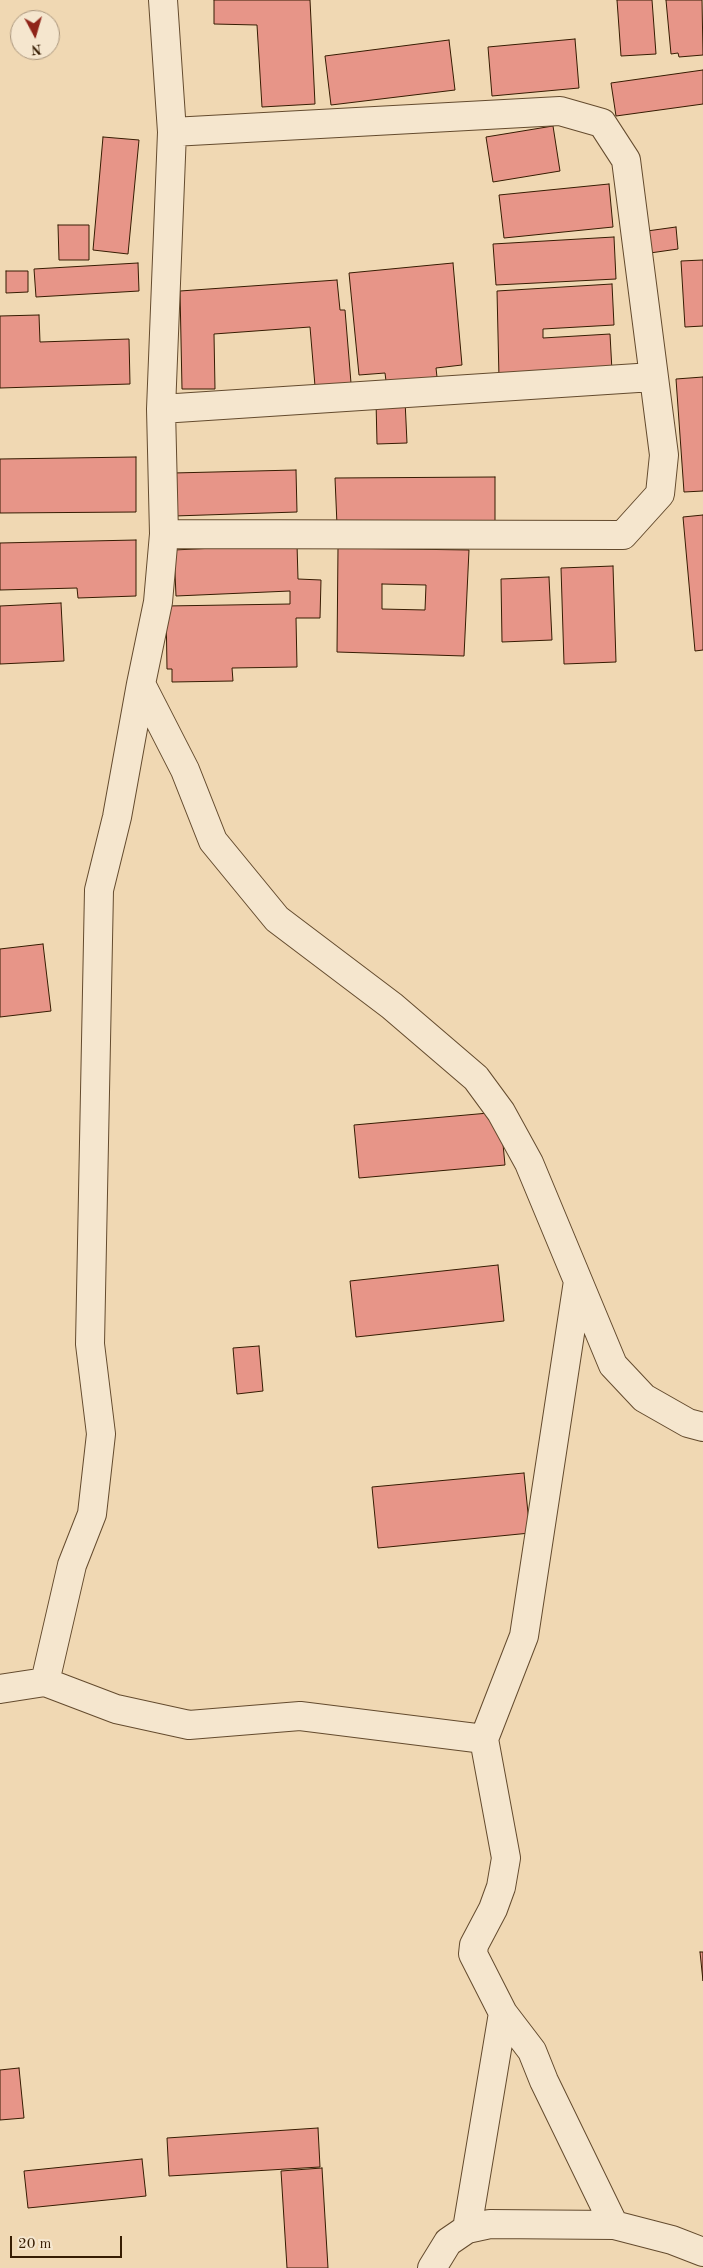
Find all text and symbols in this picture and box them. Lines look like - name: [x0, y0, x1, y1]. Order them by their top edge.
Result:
- north arrow: [10, 10, 60, 60]
- text: N: [30, 41, 43, 56]
- scale bar: [12, 2226, 125, 2258]
- text: 20 m: [18, 2237, 52, 2252]

